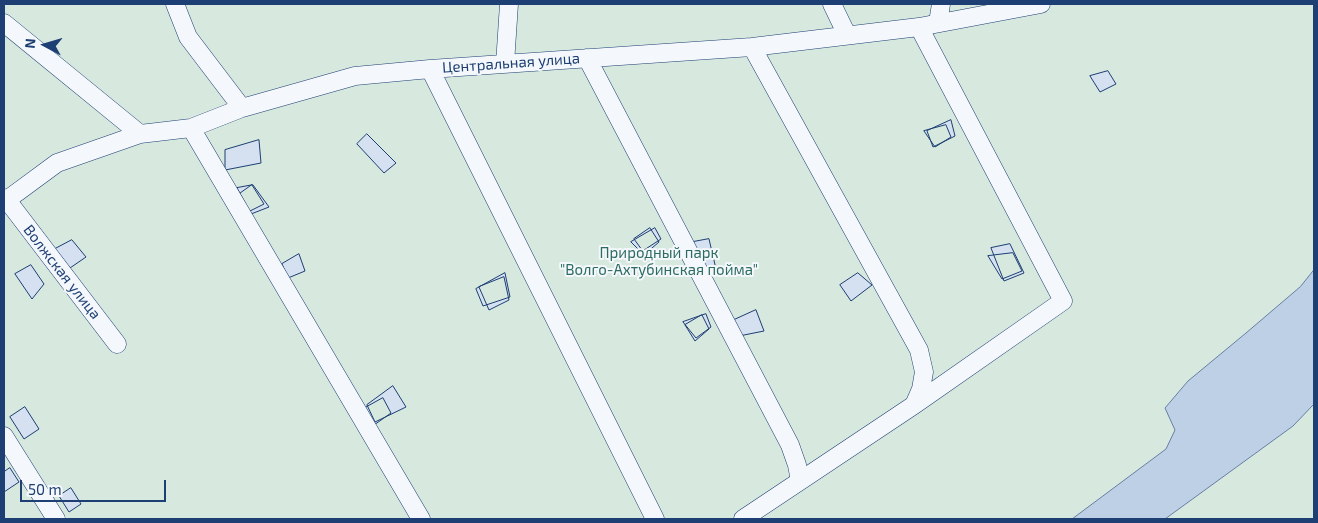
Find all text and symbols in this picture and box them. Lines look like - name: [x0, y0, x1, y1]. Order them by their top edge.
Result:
- north arrow: [20, 20, 70, 70]
- text: N: [21, 37, 39, 49]
- street label: Центральная улица: [441, 49, 581, 77]
- street label: Волжская улица: [19, 221, 105, 323]
- park label: Природный парк "Волго-Ахтубинская пойма": [560, 244, 758, 279]
- scale bar: [22, 470, 169, 502]
- text: 50 m: [28, 480, 62, 498]

